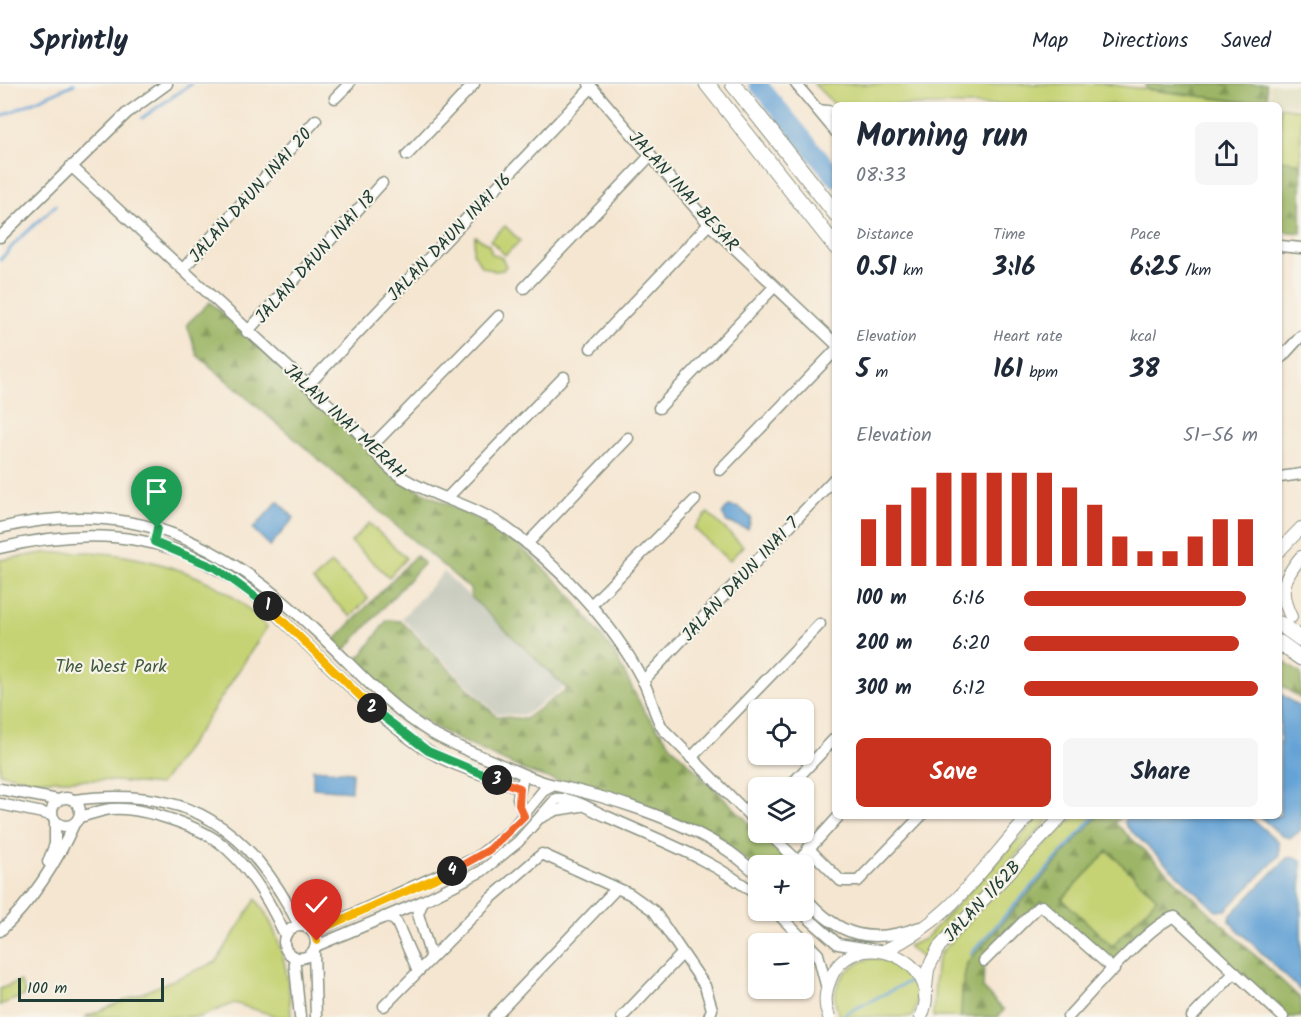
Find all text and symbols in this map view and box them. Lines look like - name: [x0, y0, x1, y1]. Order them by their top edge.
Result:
- text: Sprintly: [30, 19, 128, 64]
- text: Map: [1032, 25, 1068, 58]
- text: Directions: [1101, 25, 1188, 58]
- text: Saved: [1221, 25, 1271, 58]
- text: Morning run: [856, 111, 1028, 164]
- street label: JALAN DAUN INAI 20: [182, 122, 320, 270]
- button: share: [1195, 122, 1258, 185]
- street label: JALAN INAI BESAR: [621, 125, 745, 259]
- text: 08:33: [856, 160, 906, 192]
- street label: JALAN DAUN INAI 16: [381, 167, 519, 309]
- street label: JALAN DAUN INAI 18: [248, 185, 384, 331]
- text: Distance: [856, 222, 914, 247]
- text: Time: [993, 222, 1025, 247]
- text: Pace: [1130, 222, 1161, 247]
- text: 0.51: [856, 247, 897, 289]
- text: 3:16: [993, 247, 1036, 289]
- text: 6:25: [1130, 247, 1179, 289]
- text: km: [897, 258, 923, 283]
- text: /km: [1179, 258, 1211, 283]
- text: Elevation: [856, 324, 917, 349]
- text: Heart rate: [993, 324, 1063, 349]
- text: kcal: [1130, 324, 1156, 349]
- text: 5: [856, 349, 869, 391]
- text: 161: [993, 349, 1023, 391]
- text: 38: [1130, 349, 1160, 391]
- street label: JALAN INAI MERAH: [276, 357, 412, 487]
- text: m: [869, 360, 888, 385]
- text: bpm: [1023, 360, 1058, 385]
- text: Elevation: [856, 420, 932, 452]
- text: 51–56 m: [1183, 420, 1258, 452]
- pin: [131, 466, 182, 528]
- icon: arrive: [140, 475, 173, 508]
- street label: JALAN DAUN INAI 7: [675, 510, 807, 649]
- text: 100 m: [856, 583, 907, 615]
- text: 6:16: [952, 583, 985, 615]
- pin: 1: [253, 591, 283, 621]
- text: 1: [266, 593, 270, 618]
- text: 200 m: [856, 628, 912, 660]
- text: 6:20: [952, 628, 990, 660]
- park label: The West Park: [55, 653, 167, 682]
- text: 300 m: [856, 673, 912, 705]
- text: 6:12: [952, 673, 986, 705]
- pin: 2: [357, 693, 387, 723]
- text: 2: [367, 695, 377, 720]
- map controls: [748, 699, 814, 999]
- button: locate: [748, 699, 814, 765]
- button: Save: [856, 738, 1051, 807]
- button: Share: [1063, 738, 1258, 807]
- pin: 3: [482, 765, 512, 795]
- text: 3: [493, 767, 501, 792]
- button: layers: [748, 777, 814, 843]
- street label: JALAN 1/62B: [937, 854, 1029, 950]
- button: +: [748, 855, 814, 921]
- pin: 4: [437, 856, 467, 886]
- text: 4: [448, 858, 456, 883]
- pin: [291, 879, 342, 941]
- icon: check: [300, 888, 333, 921]
- button: −: [748, 933, 814, 999]
- scale bar: [18, 975, 164, 1002]
- text: 100 m: [27, 976, 67, 1001]

